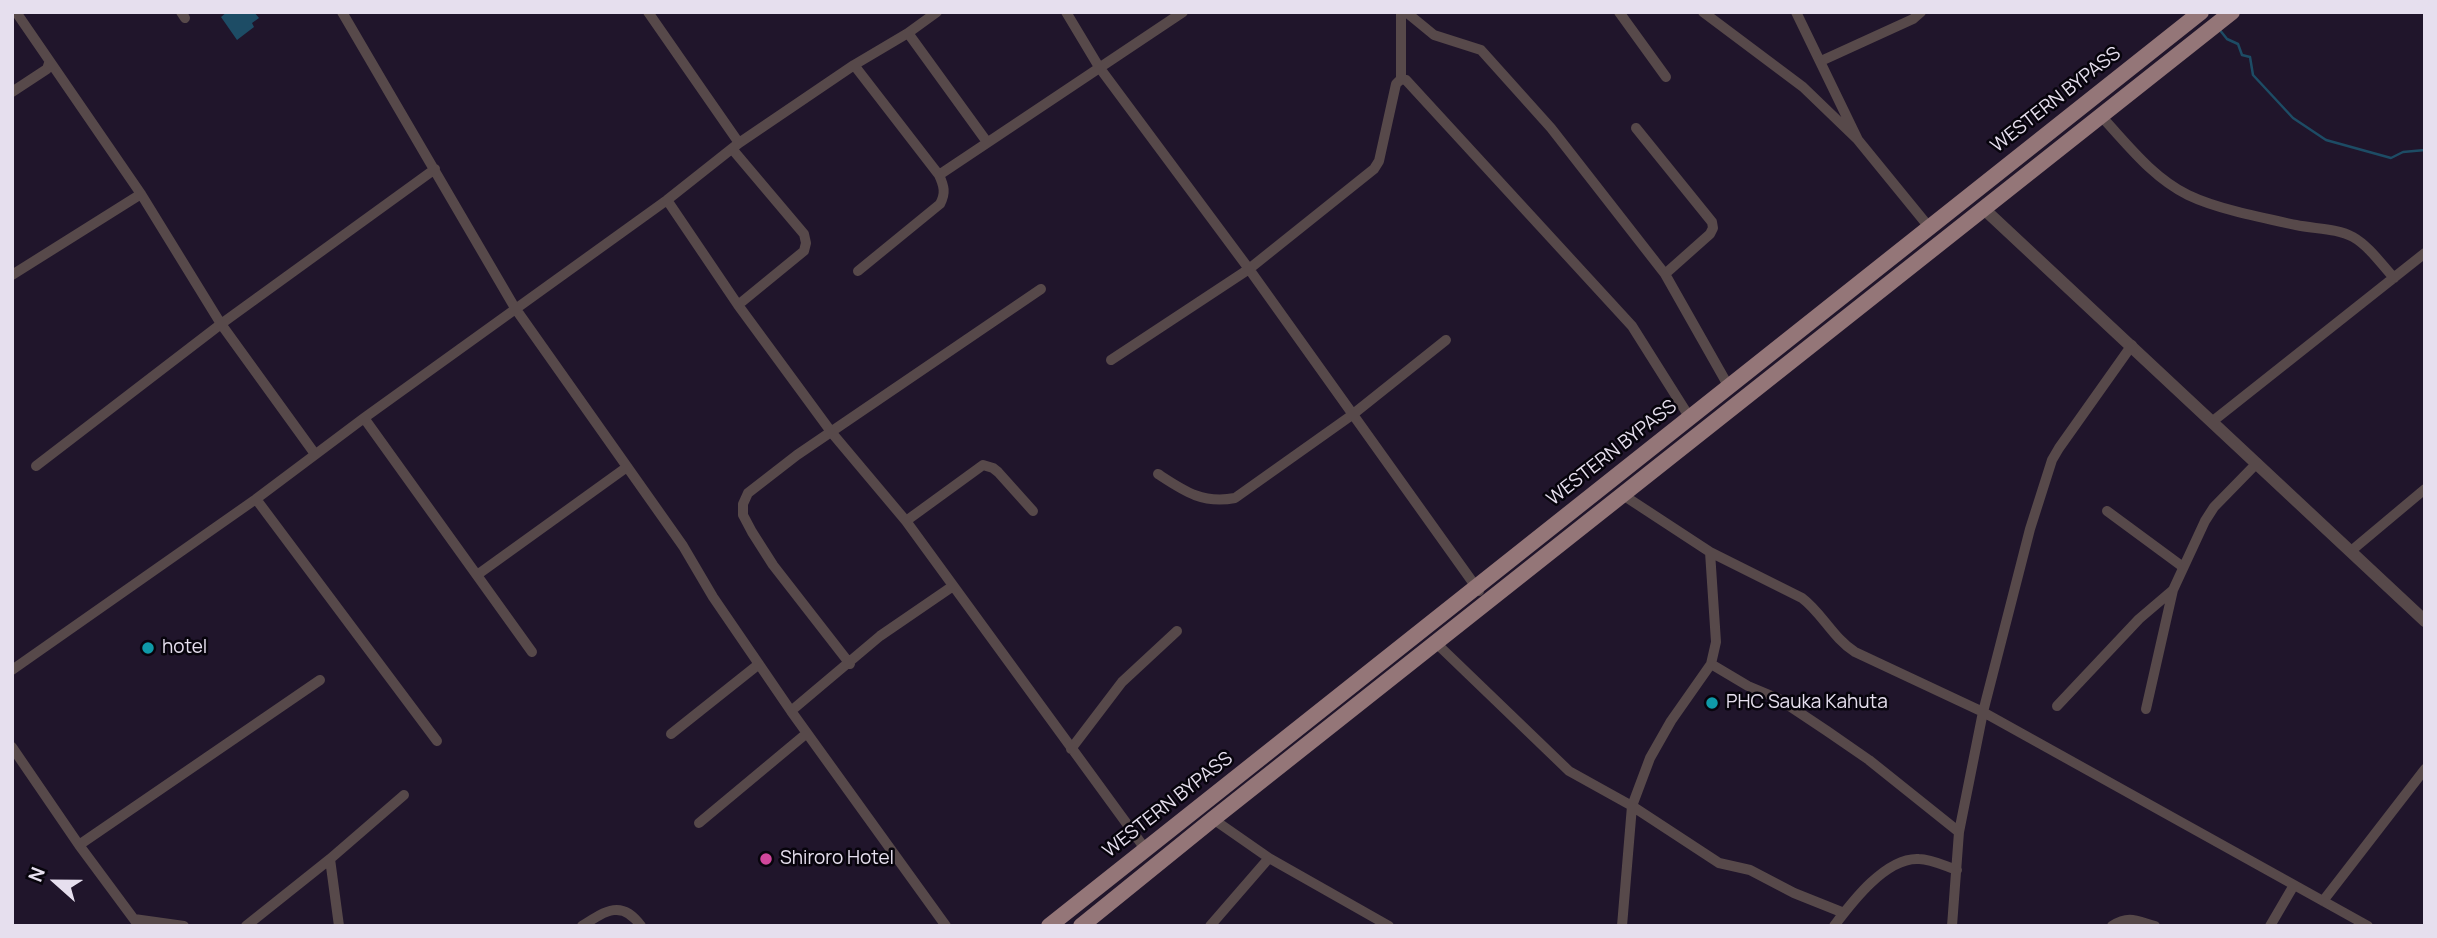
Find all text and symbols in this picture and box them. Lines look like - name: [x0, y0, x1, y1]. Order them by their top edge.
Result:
- street label: WESTERN BYPASS: [1987, 42, 2125, 158]
- street label: WESTERN BYPASS: [1543, 395, 1681, 511]
- place label: hotel: [162, 637, 207, 659]
- marker: hotel: [140, 640, 156, 656]
- place label: PHC Sauka Kahuta: [1726, 692, 1888, 714]
- marker: PHC Sauka Kahuta: [1704, 695, 1720, 711]
- street label: WESTERN BYPASS: [1099, 747, 1237, 863]
- north arrow: [21, 847, 91, 917]
- place label: Shiroro Hotel: [780, 848, 894, 870]
- marker: Shiroro Hotel: [758, 851, 774, 867]
- text: N: [22, 863, 51, 886]

